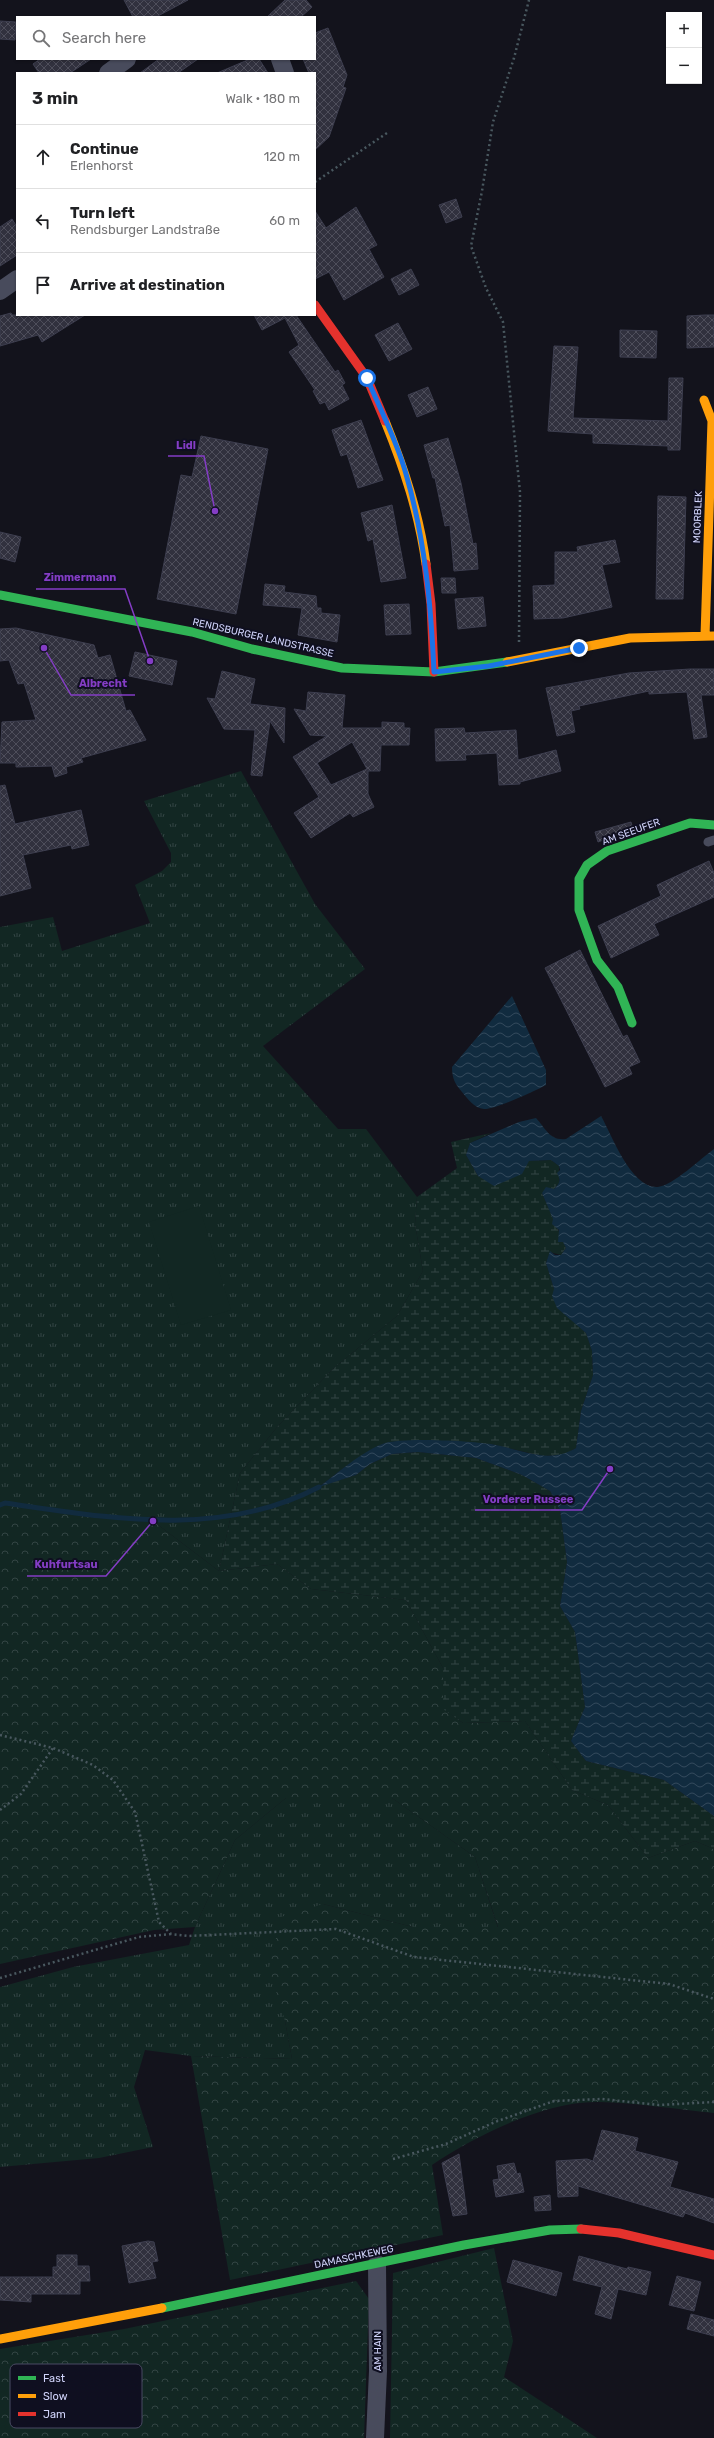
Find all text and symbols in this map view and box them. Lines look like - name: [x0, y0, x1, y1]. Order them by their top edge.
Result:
- map controls: [666, 12, 702, 84]
- button: +: [666, 12, 702, 48]
- search box: [16, 16, 316, 60]
- icon: search: [30, 27, 52, 49]
- text: Search here: [62, 29, 146, 47]
- button: −: [666, 48, 702, 84]
- text: 3 min: [32, 88, 78, 108]
- text: Walk · 180 m: [225, 91, 300, 106]
- text: Continue: [70, 140, 139, 158]
- icon: ahead: [32, 146, 54, 168]
- text: 120 m: [264, 149, 300, 164]
- text: Erlenhorst: [70, 158, 133, 173]
- text: Turn left: [70, 204, 135, 222]
- icon: left: [32, 210, 54, 232]
- text: 60 m: [269, 213, 300, 228]
- text: Rendsburger Landstraße: [70, 222, 220, 237]
- icon: arrive: [32, 274, 54, 296]
- text: Arrive at destination: [70, 276, 225, 294]
- route start: [358, 369, 376, 387]
- callout: Lidl: [168, 433, 204, 456]
- text: Lidl: [176, 439, 196, 452]
- street label: MOORBLEK: [691, 491, 705, 543]
- callout: Zimmermann: [36, 566, 125, 589]
- text: Zimmermann: [44, 571, 116, 584]
- street label: RENDSBURGER LANDSTRASSE: [191, 616, 335, 660]
- route end: [570, 639, 588, 657]
- callout: Albrecht: [71, 672, 135, 695]
- text: Albrecht: [79, 677, 127, 690]
- street label: AM SEEUFER: [600, 816, 662, 848]
- callout: Vorderer Russee: [475, 1487, 582, 1510]
- text: Vorderer Russee: [483, 1493, 574, 1506]
- callout: Kuhfurtsau: [27, 1553, 106, 1576]
- text: Kuhfurtsau: [35, 1558, 97, 1571]
- street label: DAMASCHKEWEG: [313, 2243, 395, 2271]
- street label: AM HAIN: [372, 2331, 384, 2371]
- legend: [10, 2364, 142, 2428]
- text: Fast: [43, 2372, 66, 2385]
- text: Slow: [43, 2390, 68, 2403]
- text: Jam: [43, 2408, 66, 2421]

